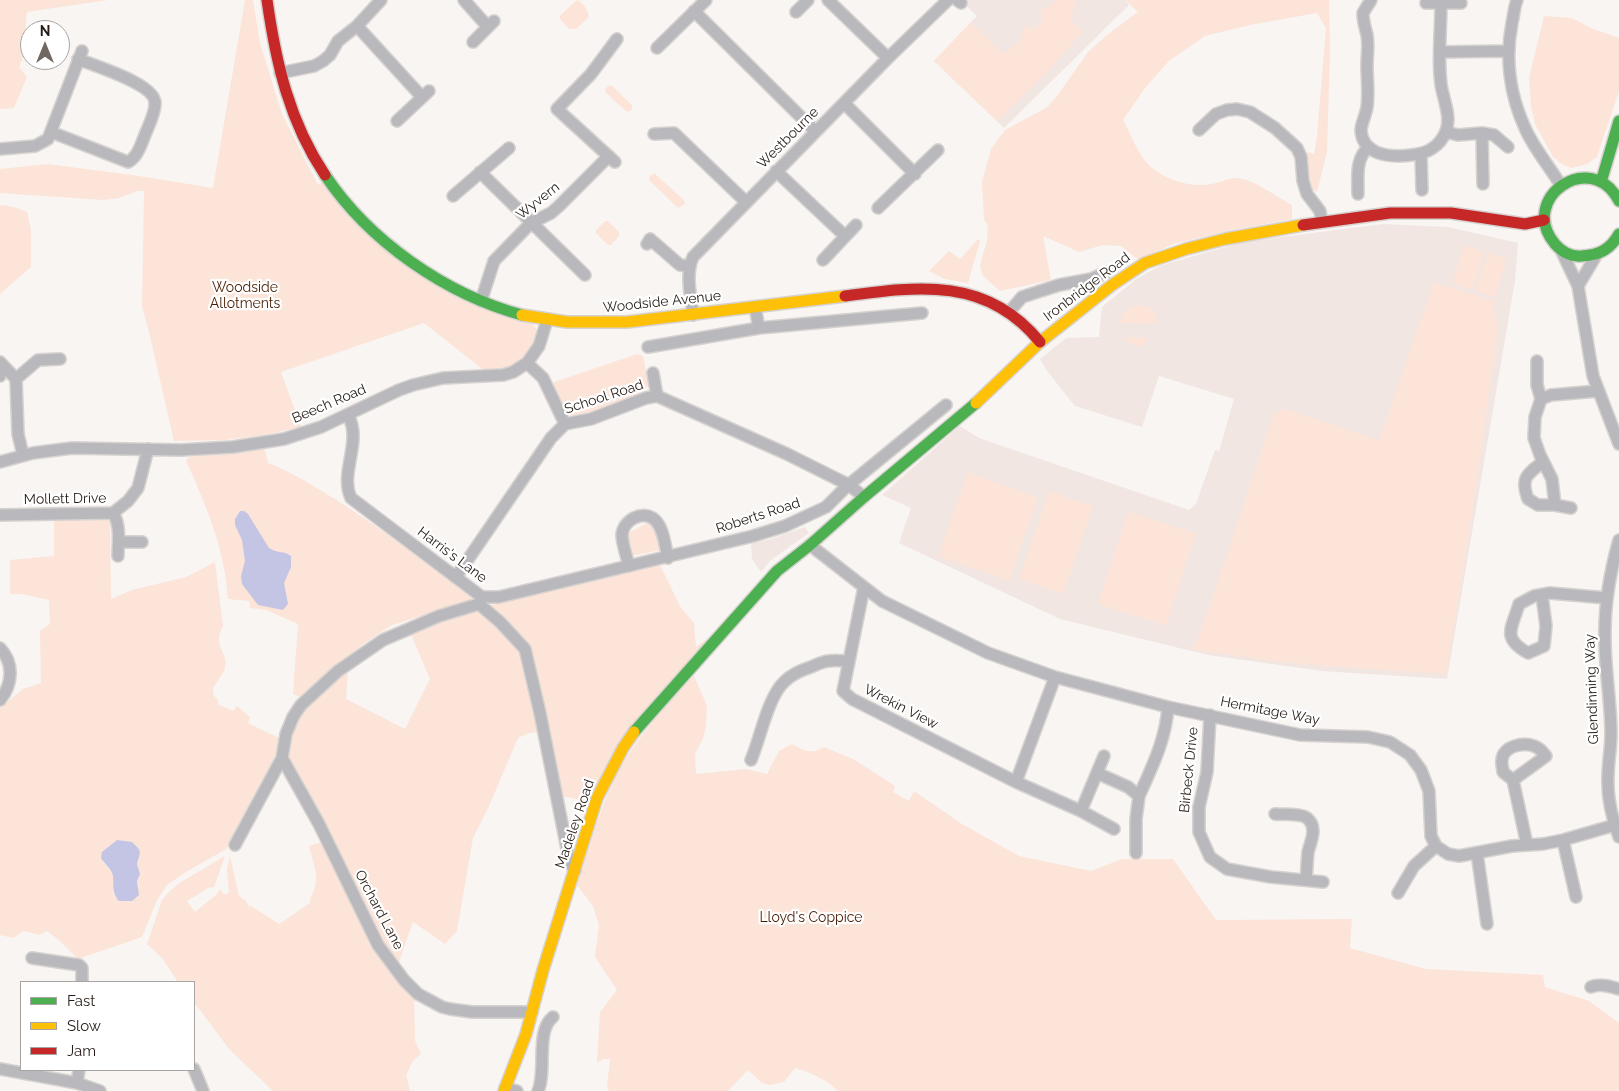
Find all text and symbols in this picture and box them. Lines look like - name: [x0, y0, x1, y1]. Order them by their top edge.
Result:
- north arrow: [20, 20, 70, 70]
- text: N: [40, 23, 50, 39]
- street label: Westbourne: [754, 104, 822, 172]
- street label: Wyvern: [513, 179, 563, 223]
- street label: Ironbridge Road: [1040, 249, 1134, 325]
- park label: Woodside Allotments: [210, 280, 280, 312]
- street label: Woodside Avenue: [602, 287, 722, 317]
- street label: School Road: [562, 376, 646, 418]
- street label: Beech Road: [289, 381, 369, 427]
- street label: Mollett Drive: [24, 490, 106, 508]
- street label: Roberts Road: [714, 494, 802, 538]
- street label: Harris's Lane: [414, 523, 490, 587]
- street label: Glendinning Way: [1582, 633, 1602, 745]
- street label: Wrekin View: [861, 681, 941, 733]
- street label: Hermitage Way: [1219, 693, 1321, 729]
- street label: Birbeck Drive: [1176, 726, 1202, 814]
- street label: Madeley Road: [552, 777, 598, 871]
- street label: Orchard Lane: [351, 867, 407, 953]
- park label: Lloyd's Coppice: [759, 910, 863, 926]
- legend: [20, 981, 195, 1071]
- text: Fast: [67, 992, 95, 1010]
- text: Slow: [67, 1017, 101, 1035]
- text: Jam: [67, 1042, 96, 1060]

